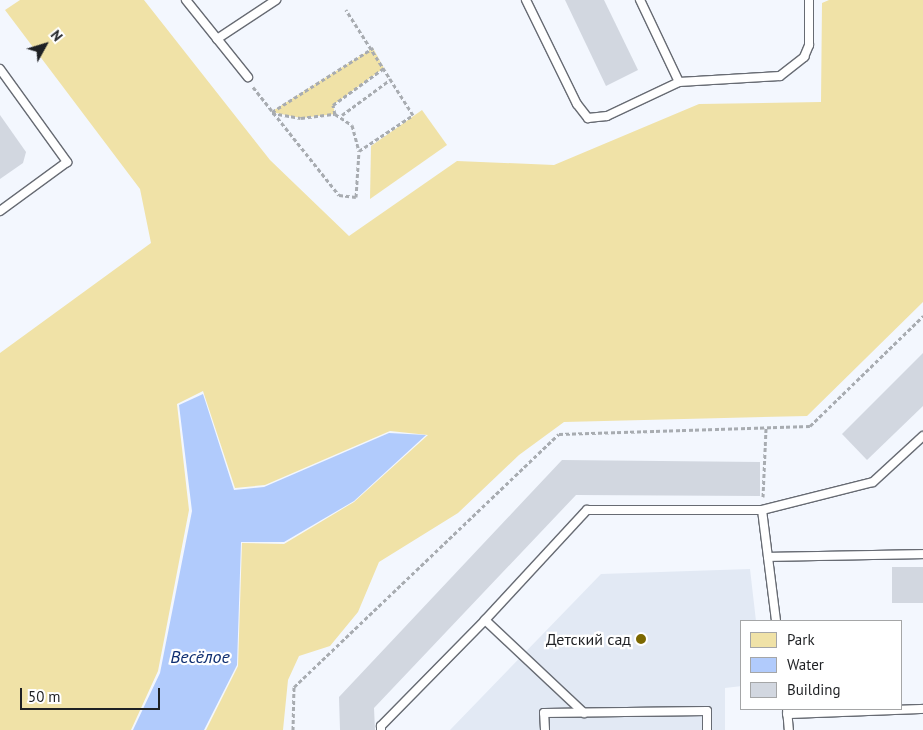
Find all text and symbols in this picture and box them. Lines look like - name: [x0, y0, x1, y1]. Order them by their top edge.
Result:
- north arrow: [20, 20, 70, 70]
- text: N: [47, 26, 67, 45]
- legend: [740, 620, 903, 710]
- place label: Детский сад: [546, 629, 631, 649]
- text: Park: [787, 630, 815, 649]
- marker: Детский сад: [635, 633, 647, 645]
- water label: Весёлое: [170, 646, 230, 668]
- text: Water: [787, 655, 824, 674]
- scale bar: [22, 678, 162, 710]
- text: Building: [787, 680, 841, 699]
- text: 50 m: [28, 687, 61, 706]

